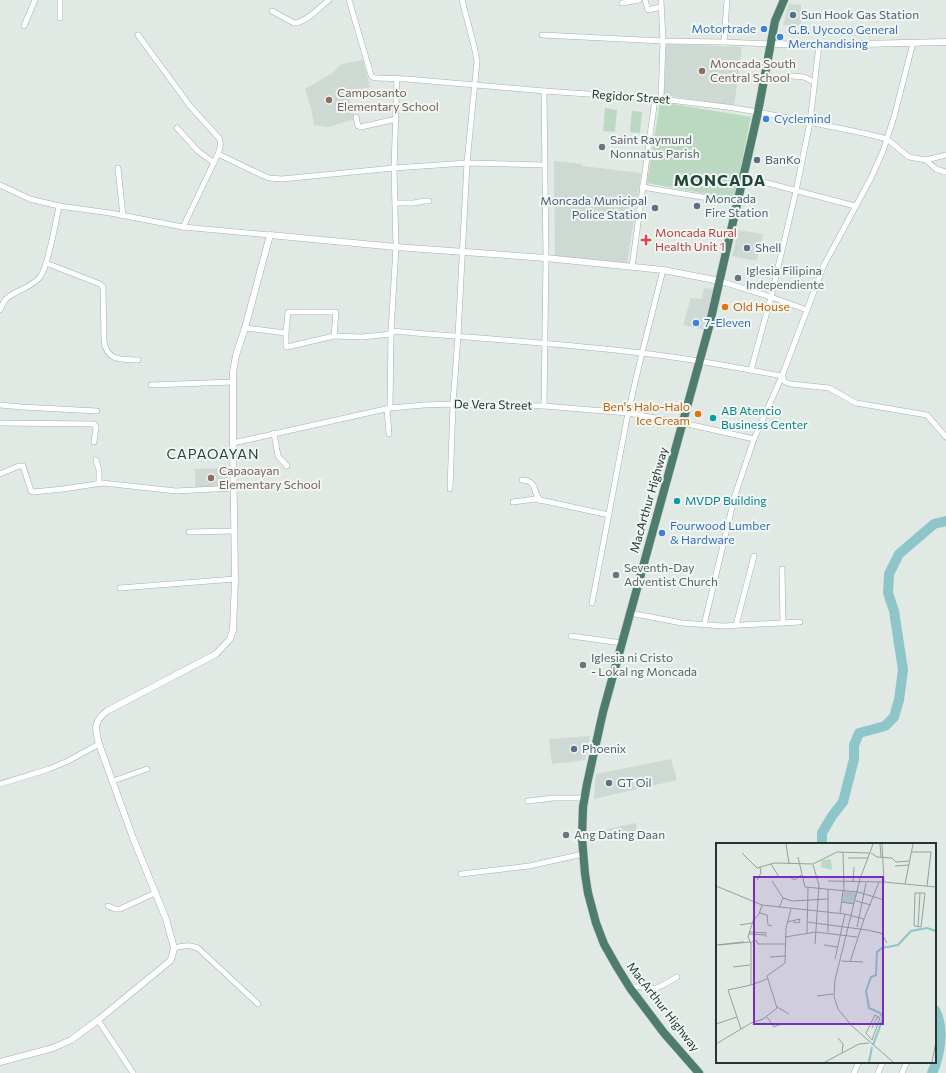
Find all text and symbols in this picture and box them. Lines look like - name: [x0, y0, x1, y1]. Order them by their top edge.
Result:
- place label: Sun Hook Gas Station: [801, 7, 919, 21]
- marker: Sun Hook Gas Station: [788, 10, 798, 20]
- place label: Motortrade: [692, 21, 756, 35]
- place label: G.B. Uycoco General Merchandising: [788, 22, 898, 50]
- marker: Motortrade: [759, 24, 769, 34]
- marker: G.B. Uycoco General Merchandising: [775, 32, 785, 42]
- place label: Moncada South Central School: [710, 56, 796, 84]
- marker: Moncada South Central School: [697, 66, 707, 76]
- place label: Camposanto Elementary School: [337, 85, 439, 113]
- street label: Regidor Street: [591, 86, 671, 106]
- marker: Camposanto Elementary School: [324, 95, 334, 105]
- place label: Cyclemind: [774, 111, 831, 125]
- marker: Cyclemind: [761, 114, 771, 124]
- place label: Saint Raymund Nonnatus Parish: [610, 132, 700, 160]
- marker: Saint Raymund Nonnatus Parish: [597, 142, 607, 152]
- place label: BanKo: [765, 152, 801, 166]
- marker: BanKo: [752, 155, 762, 165]
- district label: MONCADA: [674, 170, 766, 189]
- place label: Moncada Fire Station: [705, 191, 768, 219]
- place label: Moncada Municipal Police Station: [540, 193, 647, 221]
- marker: Moncada Fire Station: [692, 201, 702, 211]
- marker: Moncada Municipal Police Station: [650, 203, 660, 213]
- place label: Moncada Rural Health Unit 1: [655, 225, 737, 253]
- marker: Moncada Rural Health Unit 1: [640, 234, 652, 246]
- place label: Shell: [755, 240, 781, 254]
- marker: Shell: [742, 243, 752, 253]
- place label: Iglesia Filipina Independiente: [746, 263, 824, 291]
- marker: Iglesia Filipina Independiente: [733, 273, 743, 283]
- place label: Old House: [733, 299, 790, 313]
- marker: Old House: [720, 302, 730, 312]
- place label: 7-Eleven: [704, 315, 751, 329]
- marker: 7-Eleven: [691, 318, 701, 328]
- street label: De Vera Street: [454, 396, 532, 412]
- place label: Ben's Halo-Halo Ice Cream: [603, 399, 690, 427]
- place label: AB Atencio Business Center: [721, 403, 808, 431]
- marker: Ben's Halo-Halo Ice Cream: [693, 409, 703, 419]
- marker: AB Atencio Business Center: [708, 413, 718, 423]
- district label: CAPAOAYAN: [166, 445, 260, 462]
- street label: MacArthur Highway: [626, 445, 670, 554]
- place label: Capaoayan Elementary School: [219, 463, 321, 491]
- marker: Capaoayan Elementary School: [206, 473, 216, 483]
- place label: MVDP Building: [685, 493, 767, 507]
- marker: MVDP Building: [672, 496, 682, 506]
- place label: Fourwood Lumber & Hardware: [670, 518, 771, 546]
- marker: Fourwood Lumber & Hardware: [657, 528, 667, 538]
- place label: Seventh-Day Adventist Church: [624, 560, 718, 588]
- marker: Seventh-Day Adventist Church: [611, 570, 621, 580]
- place label: Iglesia ni Cristo - Lokal ng Moncada: [591, 650, 697, 678]
- marker: Iglesia ni Cristo - Lokal ng Moncada: [578, 660, 588, 670]
- place label: Phoenix: [582, 741, 627, 755]
- marker: Phoenix: [569, 744, 579, 754]
- place label: GT Oil: [617, 775, 652, 789]
- marker: GT Oil: [604, 778, 614, 788]
- place label: Ang Dating Daan: [574, 827, 665, 841]
- marker: Ang Dating Daan: [561, 830, 571, 840]
- inset map: [716, 843, 936, 1063]
- street label: MacArthur Highway: [625, 959, 703, 1054]

